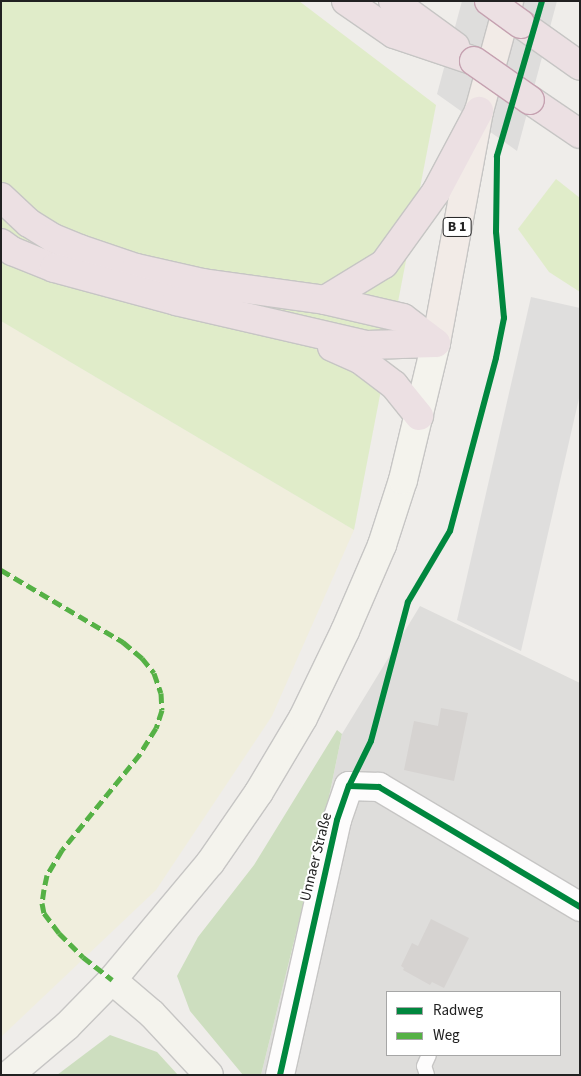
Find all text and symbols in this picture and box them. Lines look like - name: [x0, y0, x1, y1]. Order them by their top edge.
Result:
- road number: B 1: [442, 216, 472, 238]
- street label: Unnaer Straße: [296, 811, 336, 903]
- legend: [386, 991, 561, 1056]
- text: Radweg: [433, 1000, 483, 1021]
- text: Weg: [433, 1025, 460, 1046]

